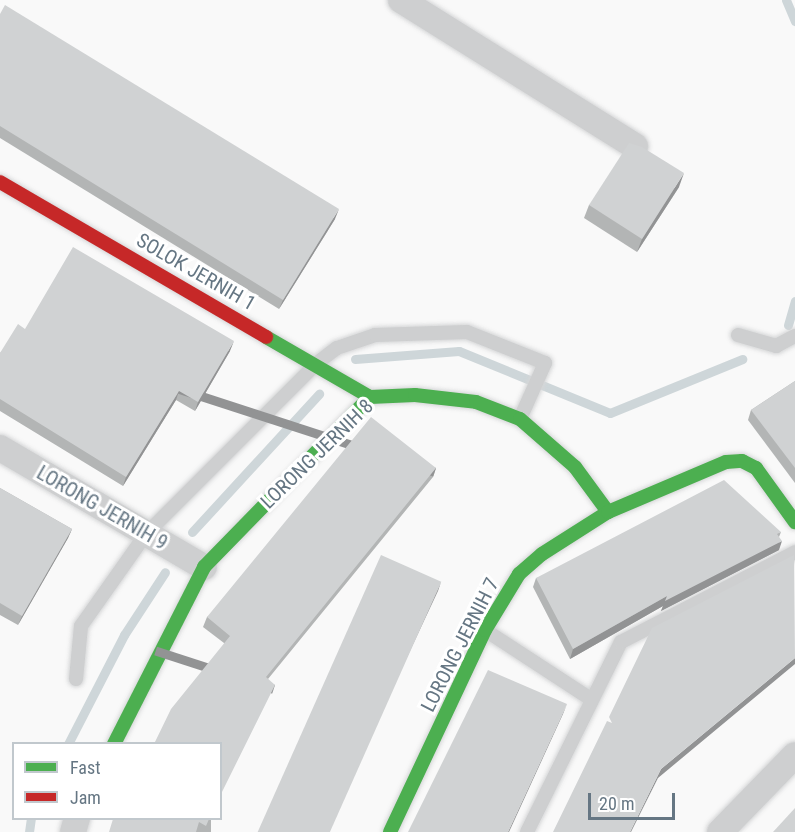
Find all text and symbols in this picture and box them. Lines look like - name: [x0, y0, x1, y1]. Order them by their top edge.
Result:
- street label: SOLOK JERNIH 1: [132, 228, 260, 316]
- street label: LORONG JERNIH 8: [256, 394, 378, 514]
- street label: LORONG JERNIH 9: [32, 461, 172, 555]
- street label: LORONG JERNIH 7: [416, 574, 504, 716]
- legend: [12, 742, 222, 820]
- text: Fast: [70, 757, 101, 778]
- scale bar: [591, 781, 678, 819]
- text: Jam: [70, 787, 101, 808]
- text: 20 m: [599, 793, 634, 814]

